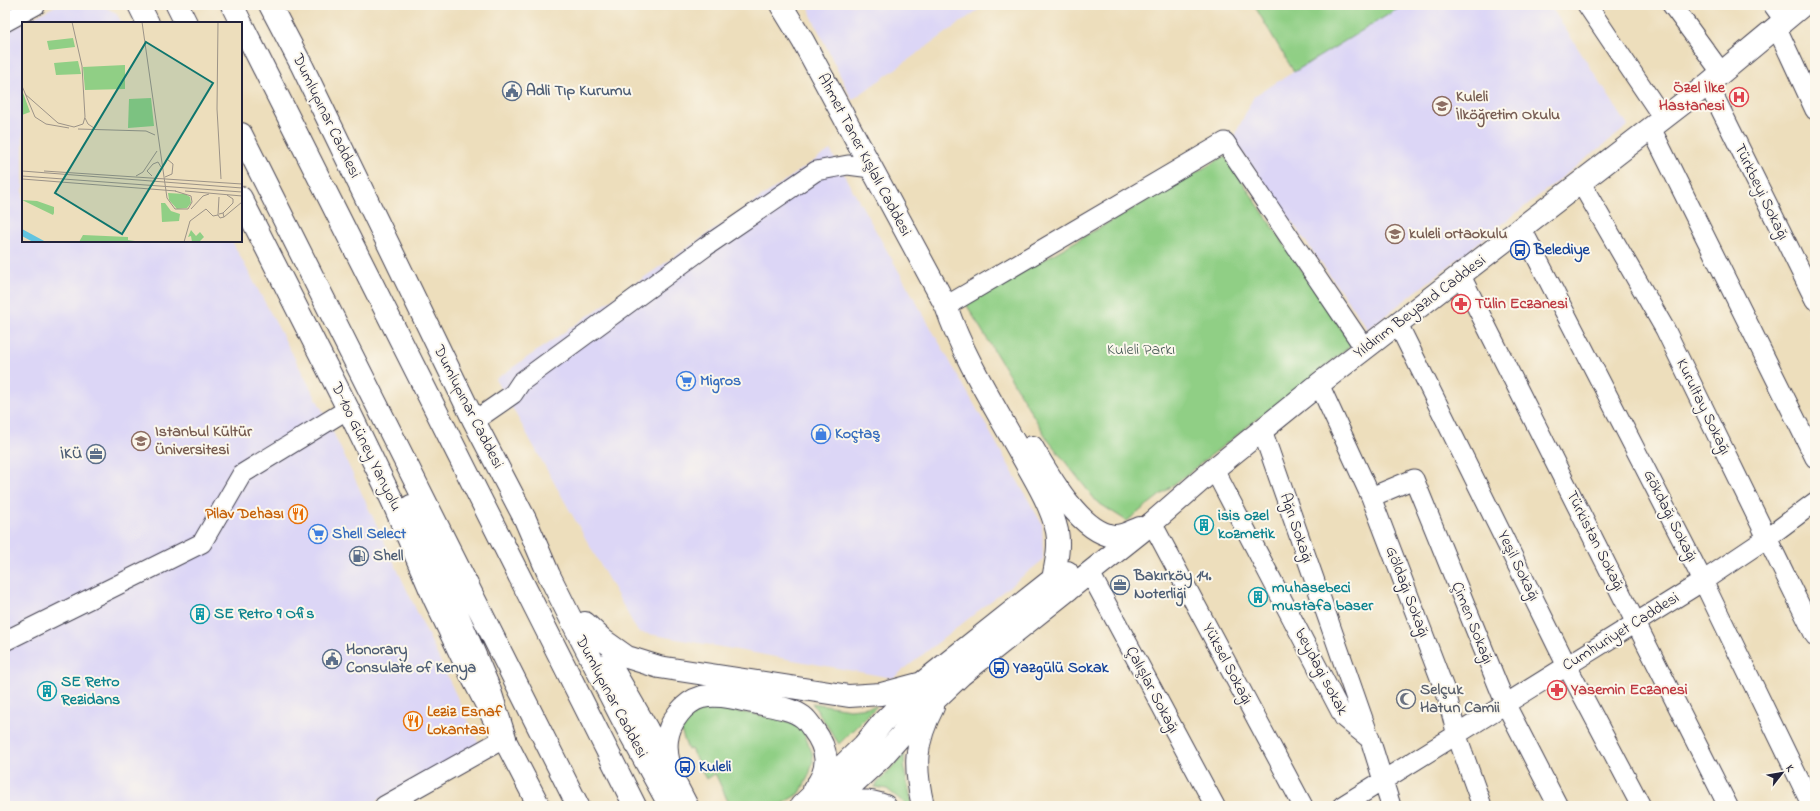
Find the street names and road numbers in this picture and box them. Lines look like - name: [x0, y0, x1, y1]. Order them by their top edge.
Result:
- street label: Dumlupınar Caddesi: [285, 49, 367, 182]
- street label: Ahmet Taner Kışlalı Caddesi: [811, 69, 917, 241]
- street label: Türkbeyi Sokağı: [1727, 140, 1795, 244]
- street label: Yıldırım Beyazıd Caddesi: [1349, 249, 1491, 365]
- street label: Dumlupınar Caddesi: [426, 340, 510, 473]
- street label: Kurultay Sokağı: [1669, 355, 1737, 459]
- street label: D-100 Güney Yanyolu: [324, 378, 408, 515]
- street label: Gökdağı Sokağı: [1637, 466, 1704, 566]
- street label: Türkistan Sokağı: [1559, 487, 1631, 596]
- street label: Ağrı Sokağı: [1273, 490, 1319, 566]
- street label: Yeşil Sokağı: [1491, 527, 1546, 606]
- street label: Göldağı Sokağı: [1379, 543, 1435, 641]
- street label: Çimen Sokağı: [1445, 578, 1499, 668]
- street label: Cumhuriyet Caddesi: [1558, 586, 1684, 678]
- street label: Yüksel Sokağı: [1195, 619, 1259, 709]
- street label: beydagi sokak: [1288, 624, 1354, 721]
- street label: Dumlupınar Caddesi: [568, 631, 654, 763]
- street label: Çalışlar Sokağı: [1119, 642, 1185, 738]

